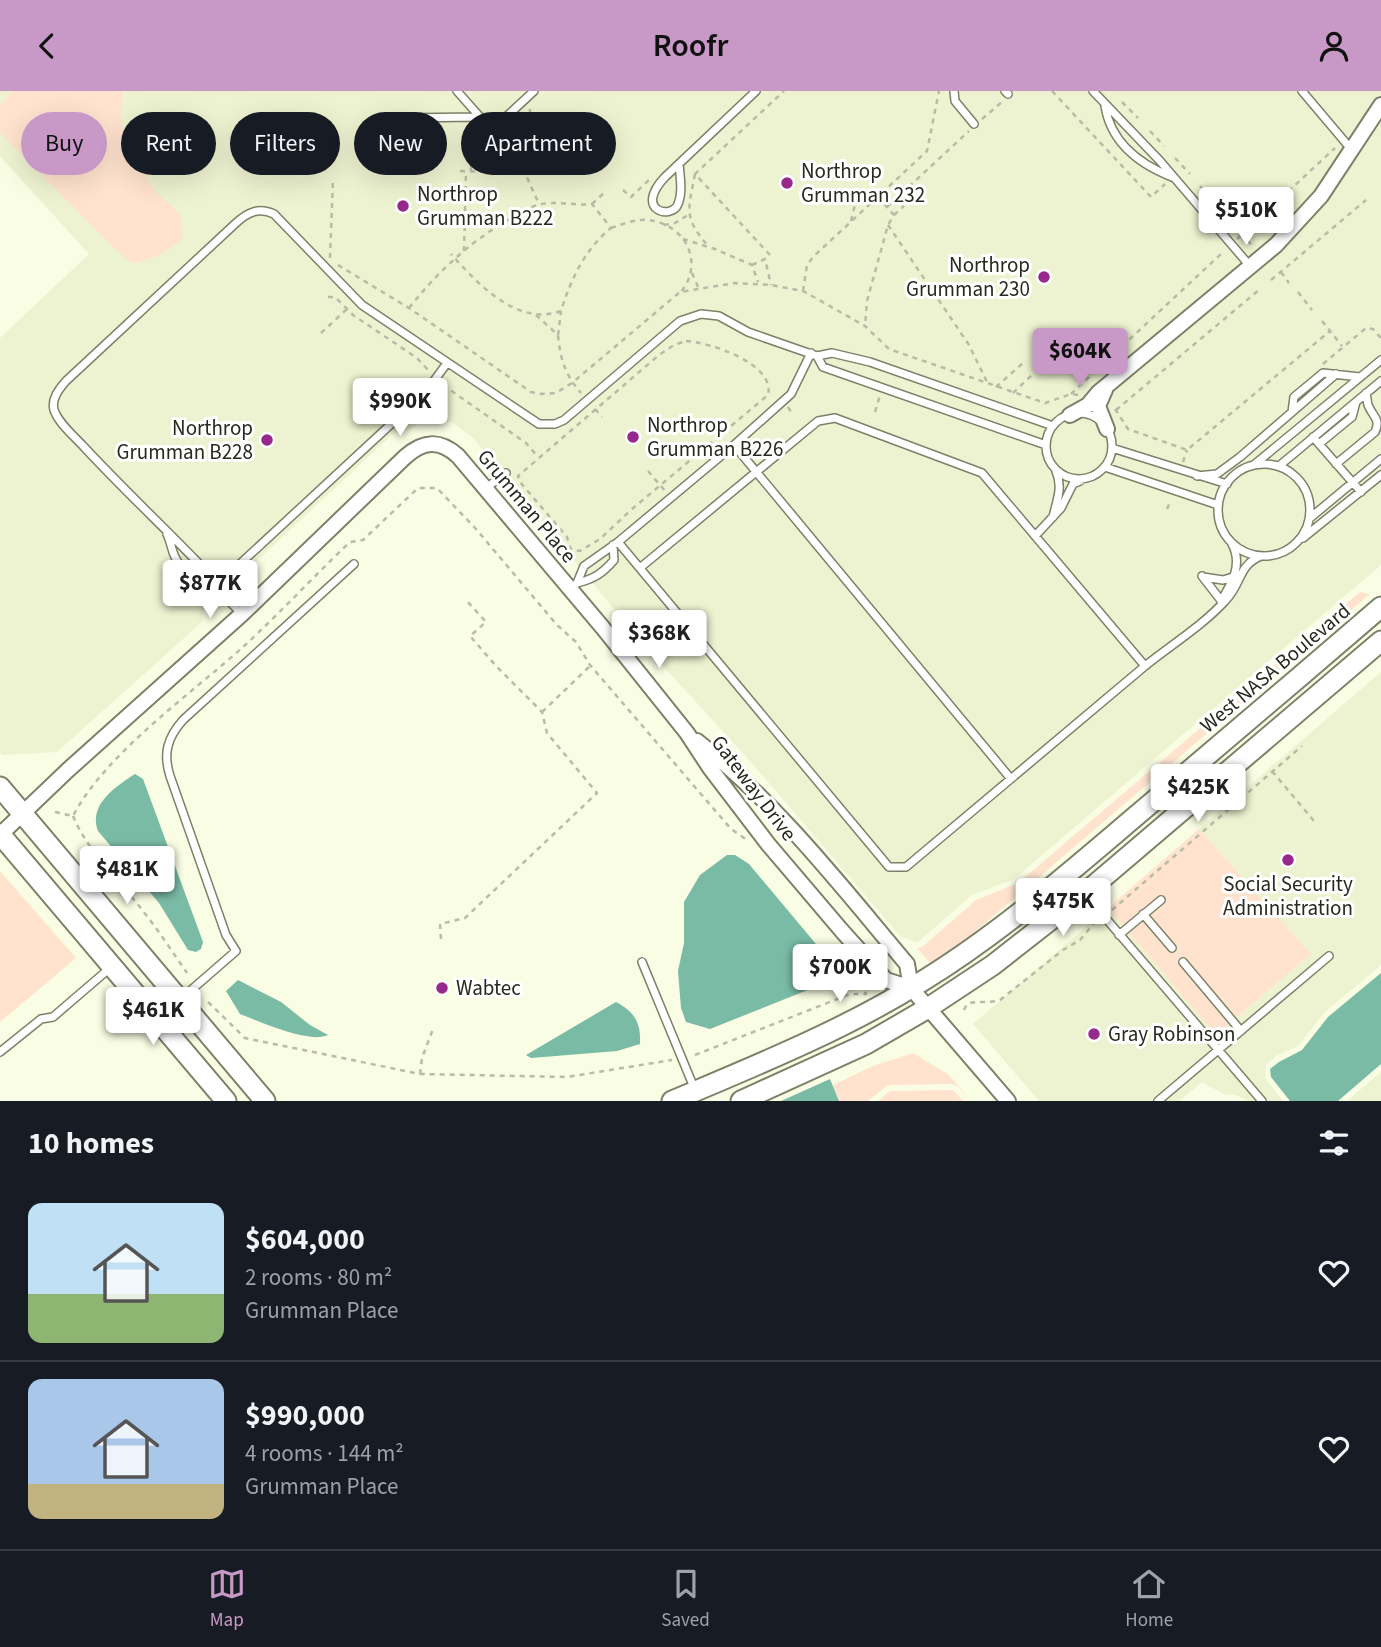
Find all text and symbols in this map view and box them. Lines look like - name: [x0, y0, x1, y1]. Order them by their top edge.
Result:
- text: Roofr: [653, 23, 728, 69]
- icon: back: [28, 27, 66, 65]
- icon: person: [1315, 27, 1353, 65]
- chip: Buy: [21, 112, 107, 175]
- chip: Rent: [121, 112, 216, 175]
- chip: Filters: [230, 112, 340, 175]
- chip: New: [354, 112, 447, 175]
- chip: Apartment: [461, 112, 616, 175]
- place label: Northrop Grumman 232: [801, 156, 925, 210]
- marker: Northrop Grumman 232: [779, 175, 795, 191]
- place label: Northrop Grumman B222: [417, 179, 553, 233]
- pin: $510K: [1197, 187, 1295, 247]
- text: $510K: [1215, 193, 1277, 226]
- marker: Northrop Grumman B222: [395, 198, 411, 214]
- place label: Northrop Grumman 230: [906, 250, 1030, 304]
- marker: Northrop Grumman 230: [1036, 269, 1052, 285]
- pin: $604K: [1031, 329, 1129, 388]
- text: $604K: [1049, 334, 1111, 367]
- pin: $990K: [351, 379, 449, 438]
- text: $990K: [369, 384, 431, 417]
- place label: Northrop Grumman B226: [647, 410, 783, 464]
- place label: Northrop Grumman B228: [117, 413, 253, 467]
- marker: Northrop Grumman B226: [625, 429, 641, 445]
- marker: Northrop Grumman B228: [259, 432, 275, 448]
- street label: Grumman Place: [470, 443, 584, 569]
- pin: $877K: [161, 561, 259, 620]
- text: $877K: [179, 566, 241, 599]
- street label: West NASA Boulevard: [1193, 596, 1357, 740]
- pin: $368K: [610, 611, 708, 670]
- text: $368K: [628, 616, 690, 649]
- street label: Gateway Drive: [704, 729, 804, 847]
- pin: $425K: [1149, 765, 1247, 824]
- text: $425K: [1167, 770, 1229, 803]
- pin: $481K: [78, 847, 176, 906]
- text: $481K: [96, 852, 158, 885]
- marker: Social Security Administration: [1280, 852, 1296, 868]
- place label: Social Security Administration: [1223, 869, 1353, 923]
- pin: $475K: [1014, 879, 1112, 938]
- text: $475K: [1032, 884, 1094, 917]
- pin: $700K: [791, 944, 889, 1004]
- text: $700K: [809, 950, 871, 983]
- place label: Wabtec: [456, 973, 521, 1003]
- marker: Wabtec: [434, 980, 450, 996]
- pin: $461K: [104, 988, 202, 1047]
- text: $461K: [122, 993, 184, 1026]
- place label: Gray Robinson: [1108, 1019, 1235, 1049]
- marker: Gray Robinson: [1086, 1026, 1102, 1042]
- text: 10 homes: [28, 1122, 154, 1165]
- icon: filters: [1315, 1124, 1353, 1162]
- text: $604,000: [245, 1218, 365, 1261]
- icon: home: [84, 1231, 168, 1315]
- icon: heart: [1315, 1254, 1353, 1292]
- text: 2 rooms · 80 m²: [245, 1261, 392, 1294]
- text: Grumman Place: [245, 1294, 398, 1327]
- text: $990,000: [245, 1394, 365, 1437]
- icon: home: [84, 1407, 168, 1491]
- icon: heart: [1315, 1430, 1353, 1468]
- text: 4 rooms · 144 m²: [245, 1437, 404, 1470]
- text: Grumman Place: [245, 1470, 398, 1503]
- tab: Map: [208, 1565, 246, 1634]
- tab: Saved: [661, 1565, 710, 1634]
- tab: Home: [1125, 1565, 1173, 1634]

